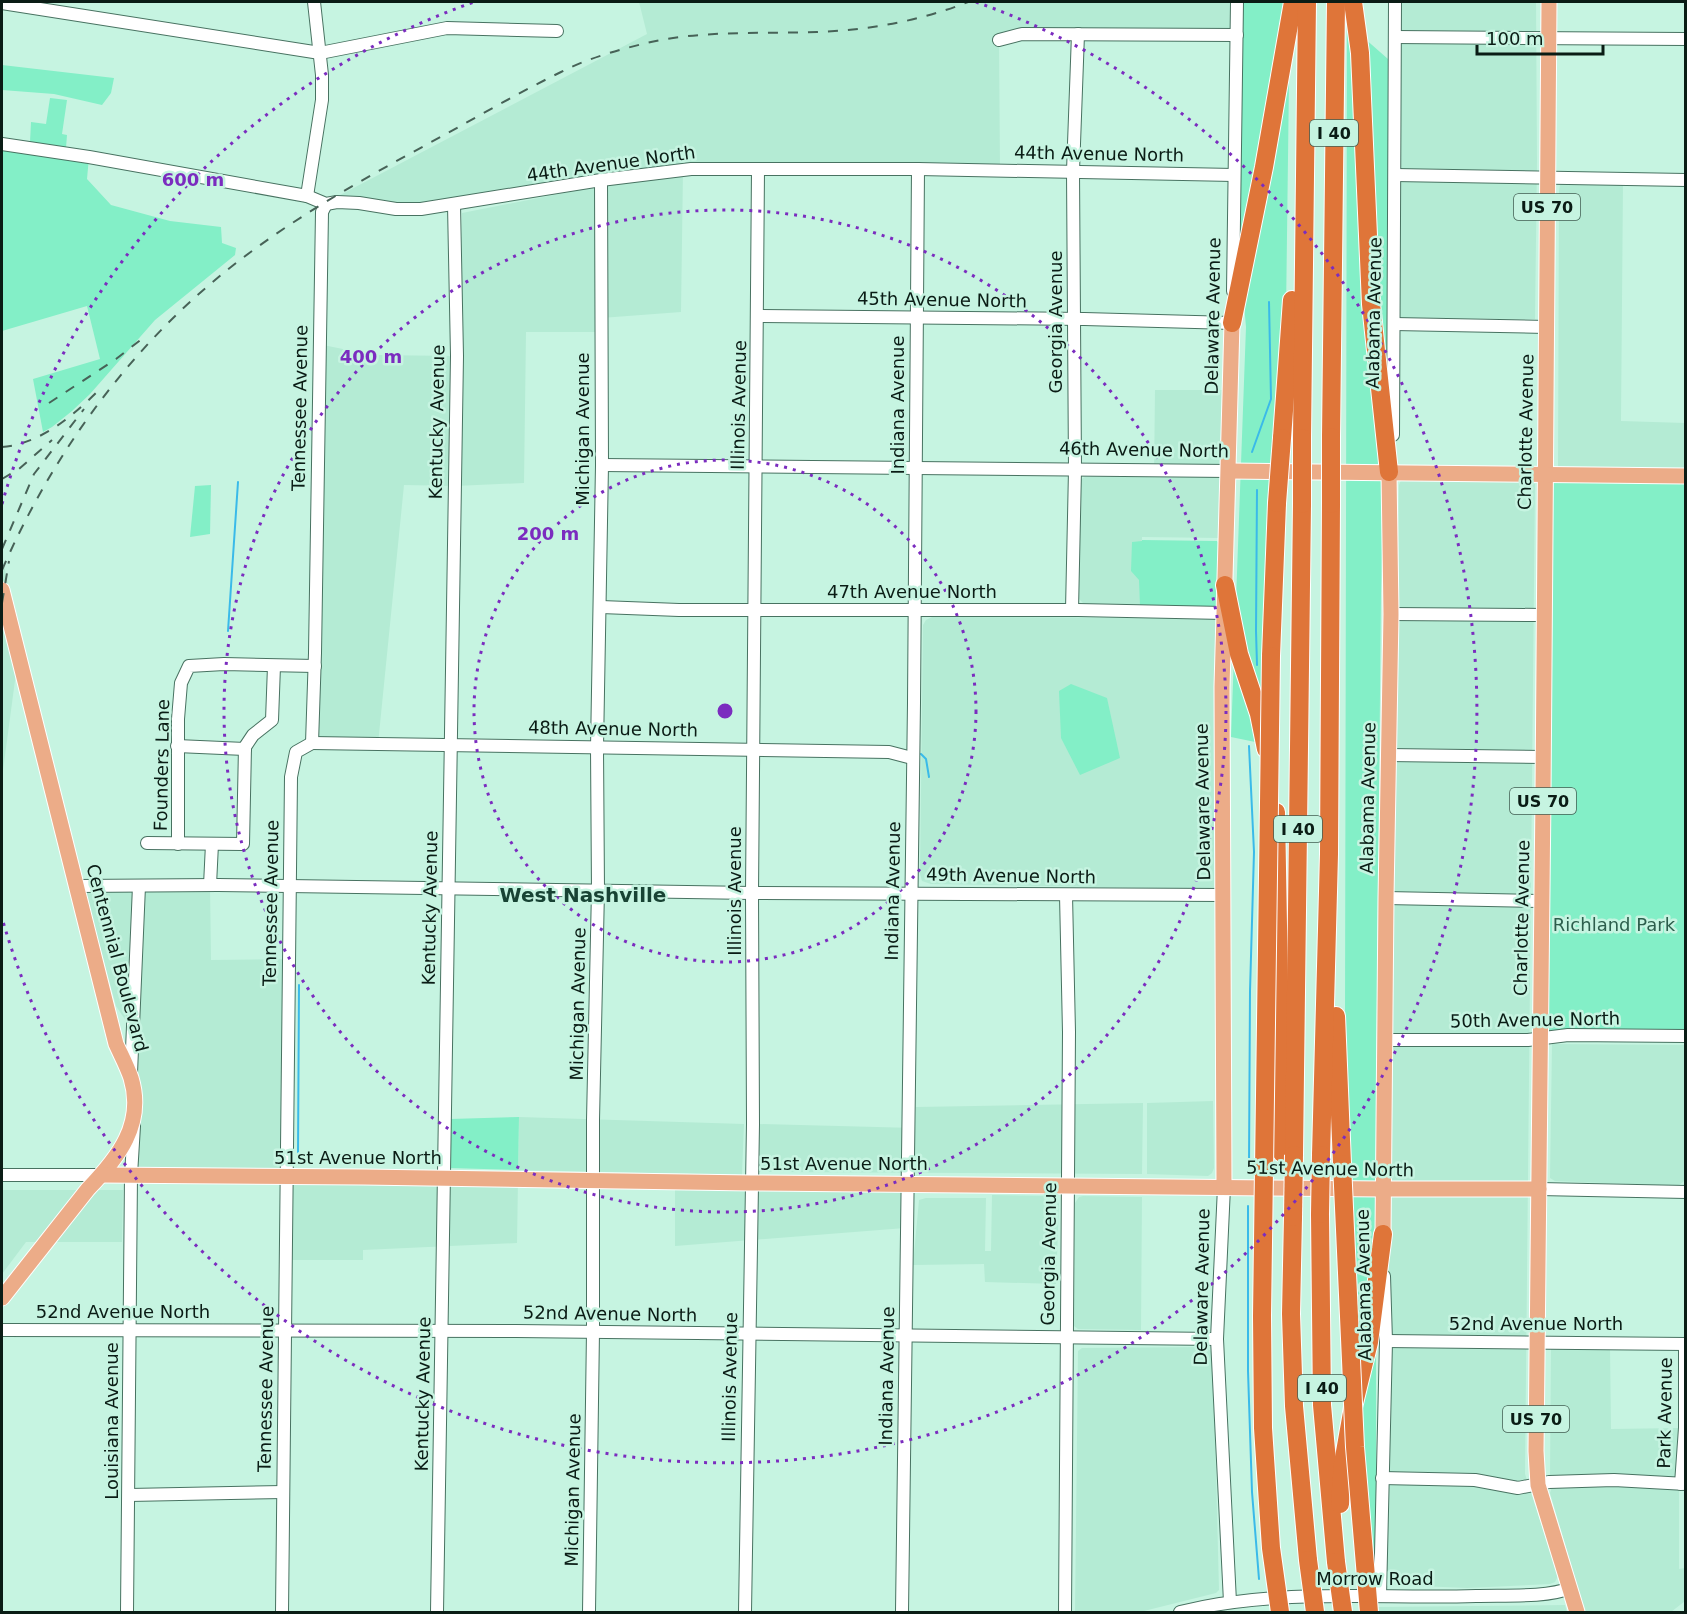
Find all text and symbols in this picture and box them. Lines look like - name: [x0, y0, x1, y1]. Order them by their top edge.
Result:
- scale bar: [1477, 18, 1603, 56]
- text: 100 m: [1486, 28, 1544, 49]
- road number: I 40: [1310, 120, 1358, 146]
- street label: 44th Avenue North: [525, 141, 697, 186]
- street label: 44th Avenue North: [1014, 142, 1184, 165]
- text: 600 m: [162, 169, 224, 190]
- road number: US 70: [1514, 194, 1580, 220]
- street label: Delaware Avenue: [1201, 237, 1224, 395]
- street label: Alabama Avenue: [1362, 237, 1385, 389]
- street label: Georgia Avenue: [1045, 250, 1066, 394]
- street label: 45th Avenue North: [857, 288, 1027, 311]
- street label: Tennessee Avenue: [288, 325, 311, 492]
- street label: Indiana Avenue: [887, 335, 908, 475]
- street label: Illinois Avenue: [727, 340, 750, 470]
- street label: Kentucky Avenue: [425, 344, 448, 500]
- text: 400 m: [340, 346, 402, 367]
- street label: Michigan Avenue: [572, 352, 593, 506]
- street label: Charlotte Avenue: [1514, 354, 1537, 510]
- street label: 46th Avenue North: [1059, 438, 1229, 461]
- text: 200 m: [517, 523, 579, 544]
- street label: 47th Avenue North: [827, 581, 997, 602]
- street label: Founders Lane: [150, 699, 173, 831]
- centre of rings: [715, 701, 735, 721]
- street label: 48th Avenue North: [528, 717, 698, 740]
- street label: Alabama Avenue: [1356, 722, 1379, 874]
- street label: Delaware Avenue: [1191, 723, 1214, 881]
- road number: US 70: [1510, 788, 1576, 814]
- road number: I 40: [1274, 816, 1322, 842]
- street label: Tennessee Avenue: [259, 820, 282, 987]
- street label: Indiana Avenue: [881, 821, 904, 961]
- street label: Illinois Avenue: [724, 826, 745, 956]
- street label: Kentucky Avenue: [418, 830, 441, 986]
- street label: Charlotte Avenue: [1510, 840, 1533, 996]
- street label: Centennial Boulevard: [82, 862, 153, 1054]
- street label: 49th Avenue North: [926, 864, 1096, 887]
- district label: West Nashville: [500, 883, 666, 907]
- park label: Richland Park: [1553, 914, 1676, 935]
- street label: Michigan Avenue: [566, 927, 589, 1081]
- street label: 50th Avenue North: [1450, 1008, 1620, 1031]
- street label: 51st Avenue North: [274, 1147, 442, 1168]
- street label: 51st Avenue North: [760, 1153, 928, 1174]
- street label: 51st Avenue North: [1246, 1157, 1414, 1180]
- street label: Georgia Avenue: [1037, 1182, 1060, 1326]
- street label: Delaware Avenue: [1190, 1208, 1213, 1366]
- street label: Alabama Avenue: [1352, 1209, 1375, 1361]
- street label: 52nd Avenue North: [36, 1301, 210, 1322]
- street label: 52nd Avenue North: [523, 1301, 697, 1326]
- street label: Tennessee Avenue: [254, 1306, 277, 1473]
- street label: Indiana Avenue: [875, 1306, 898, 1446]
- street label: Illinois Avenue: [718, 1312, 741, 1442]
- street label: 52nd Avenue North: [1449, 1313, 1623, 1334]
- street label: Kentucky Avenue: [411, 1316, 434, 1472]
- street label: Louisiana Avenue: [101, 1342, 122, 1500]
- street label: Park Avenue: [1653, 1357, 1676, 1469]
- road number: I 40: [1298, 1375, 1346, 1401]
- road number: US 70: [1503, 1406, 1569, 1432]
- street label: Michigan Avenue: [561, 1413, 584, 1567]
- street label: Morrow Road: [1316, 1568, 1434, 1589]

